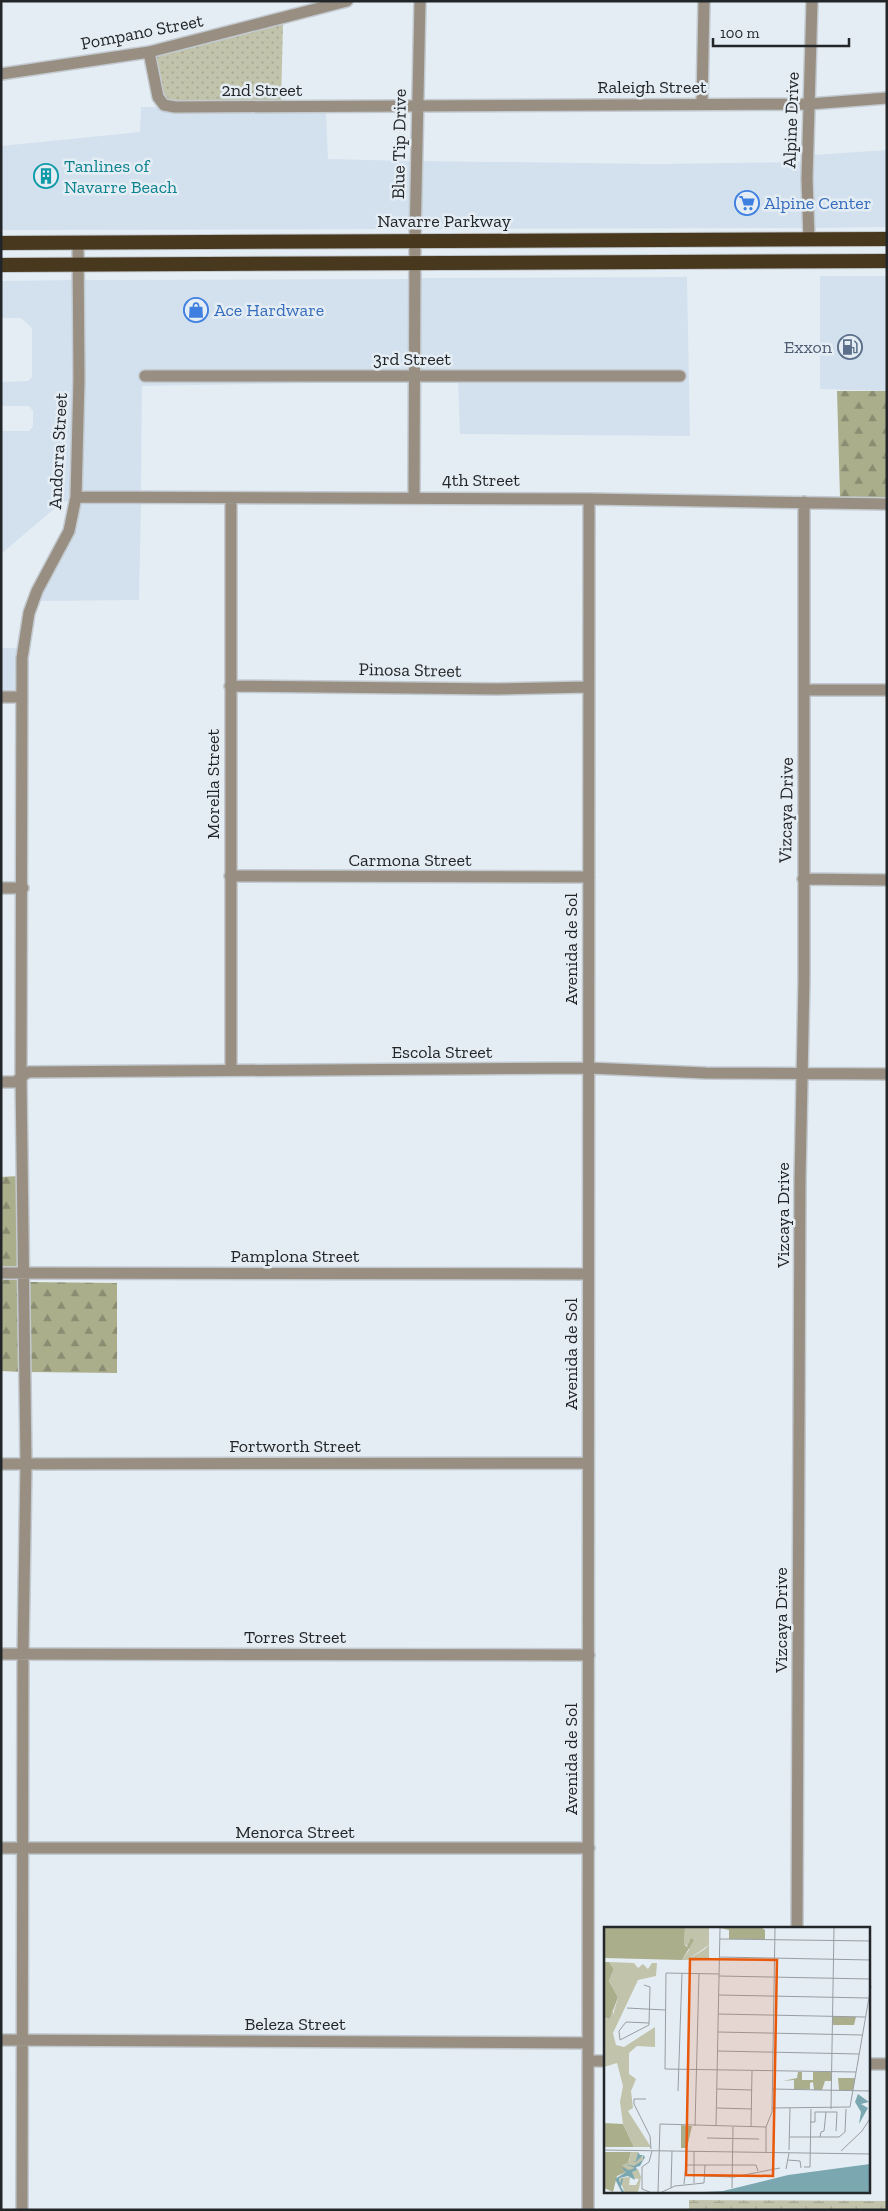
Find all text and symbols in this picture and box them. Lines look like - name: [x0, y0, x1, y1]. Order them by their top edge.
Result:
- street label: Pompano Street: [79, 9, 205, 55]
- scale bar: [713, 15, 849, 47]
- text: 100 m: [720, 24, 759, 42]
- street label: Alpine Drive: [778, 71, 804, 169]
- street label: Raleigh Street: [597, 76, 707, 98]
- street label: 2nd Street: [222, 79, 303, 101]
- street label: Blue Tip Drive: [387, 89, 411, 199]
- place label: Tanlines of Navarre Beach: [64, 155, 177, 198]
- building icon: Tanlines of Navarre Beach: [33, 163, 59, 189]
- supermarket icon: Alpine Center: [734, 190, 760, 216]
- place label: Alpine Center: [764, 192, 871, 214]
- street label: Navarre Parkway: [377, 210, 512, 232]
- shop icon: Ace Hardware: [183, 297, 209, 323]
- place label: Ace Hardware: [214, 299, 324, 321]
- fuel station icon: Exxon: [837, 334, 863, 360]
- place label: Exxon: [784, 336, 833, 358]
- street label: 3rd Street: [373, 348, 451, 370]
- street label: Andorra Street: [44, 392, 72, 510]
- street label: 4th Street: [442, 469, 520, 491]
- street label: Pinosa Street: [358, 658, 462, 682]
- street label: Morella Street: [202, 728, 224, 839]
- street label: Vizcaya Drive: [774, 757, 798, 864]
- street label: Carmona Street: [348, 849, 472, 871]
- street label: Avenida de Sol: [560, 893, 582, 1005]
- street label: Escola Street: [391, 1041, 493, 1063]
- street label: Vizcaya Drive: [772, 1162, 794, 1269]
- street label: Pamplona Street: [231, 1245, 360, 1267]
- street label: Avenida de Sol: [560, 1298, 582, 1410]
- street label: Fortworth Street: [229, 1435, 361, 1457]
- street label: Vizcaya Drive: [770, 1567, 792, 1674]
- street label: Torres Street: [244, 1626, 346, 1648]
- street label: Avenida de Sol: [560, 1703, 582, 1815]
- street label: Menorca Street: [235, 1821, 355, 1843]
- inset map: [604, 1927, 870, 2194]
- street label: Beleza Street: [244, 2013, 346, 2035]

